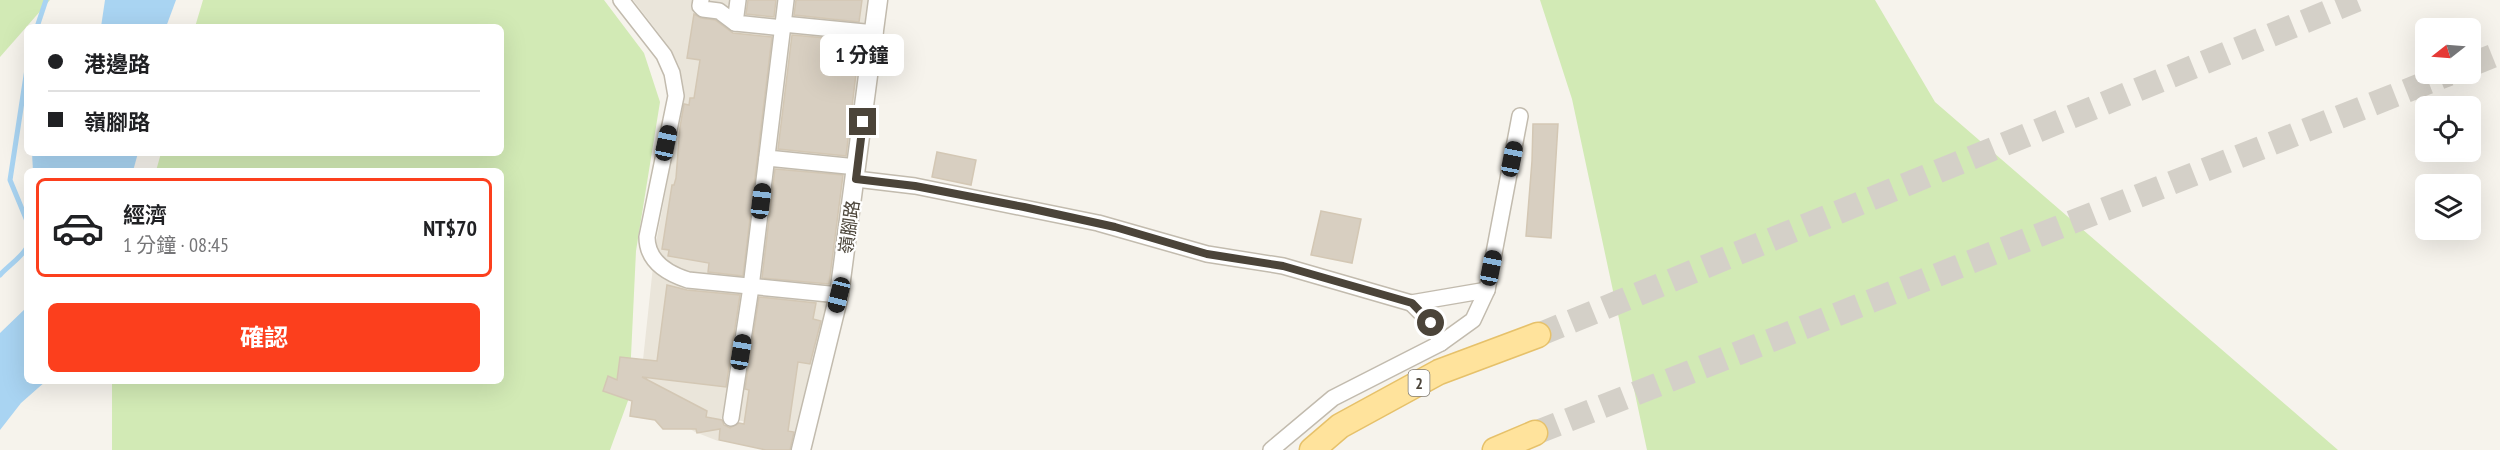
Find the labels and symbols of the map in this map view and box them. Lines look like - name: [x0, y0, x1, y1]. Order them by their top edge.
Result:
- north arrow: [2415, 18, 2481, 84]
- callout: 1 分鐘: [821, 35, 905, 77]
- route end: [849, 108, 876, 135]
- car: [653, 124, 679, 162]
- car: [1500, 140, 1524, 178]
- car: [750, 182, 772, 220]
- street label: 嶺腳路: [834, 199, 864, 255]
- car: [1479, 249, 1503, 287]
- car: [826, 275, 852, 315]
- route start: [1417, 309, 1444, 336]
- car: [729, 333, 753, 371]
- road number: 2: [1408, 370, 1430, 396]

